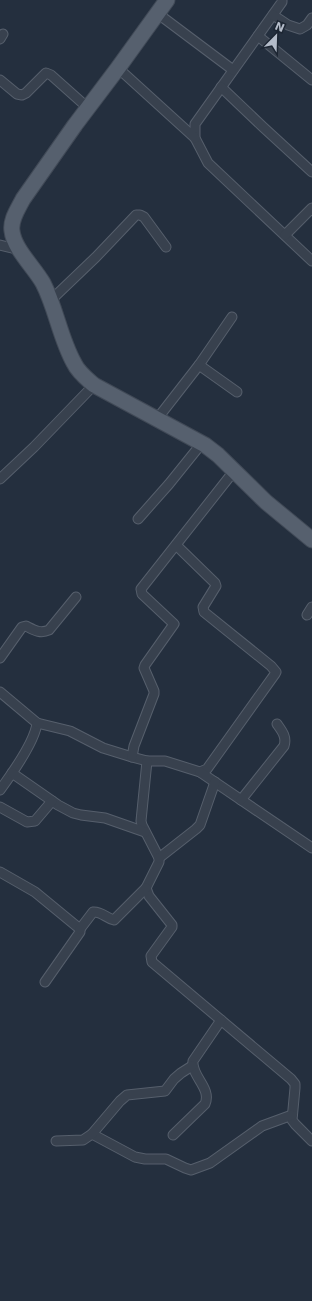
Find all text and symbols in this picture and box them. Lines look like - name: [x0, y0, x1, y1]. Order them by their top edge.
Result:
- north arrow: [256, 16, 296, 56]
- text: N: [273, 19, 286, 35]

